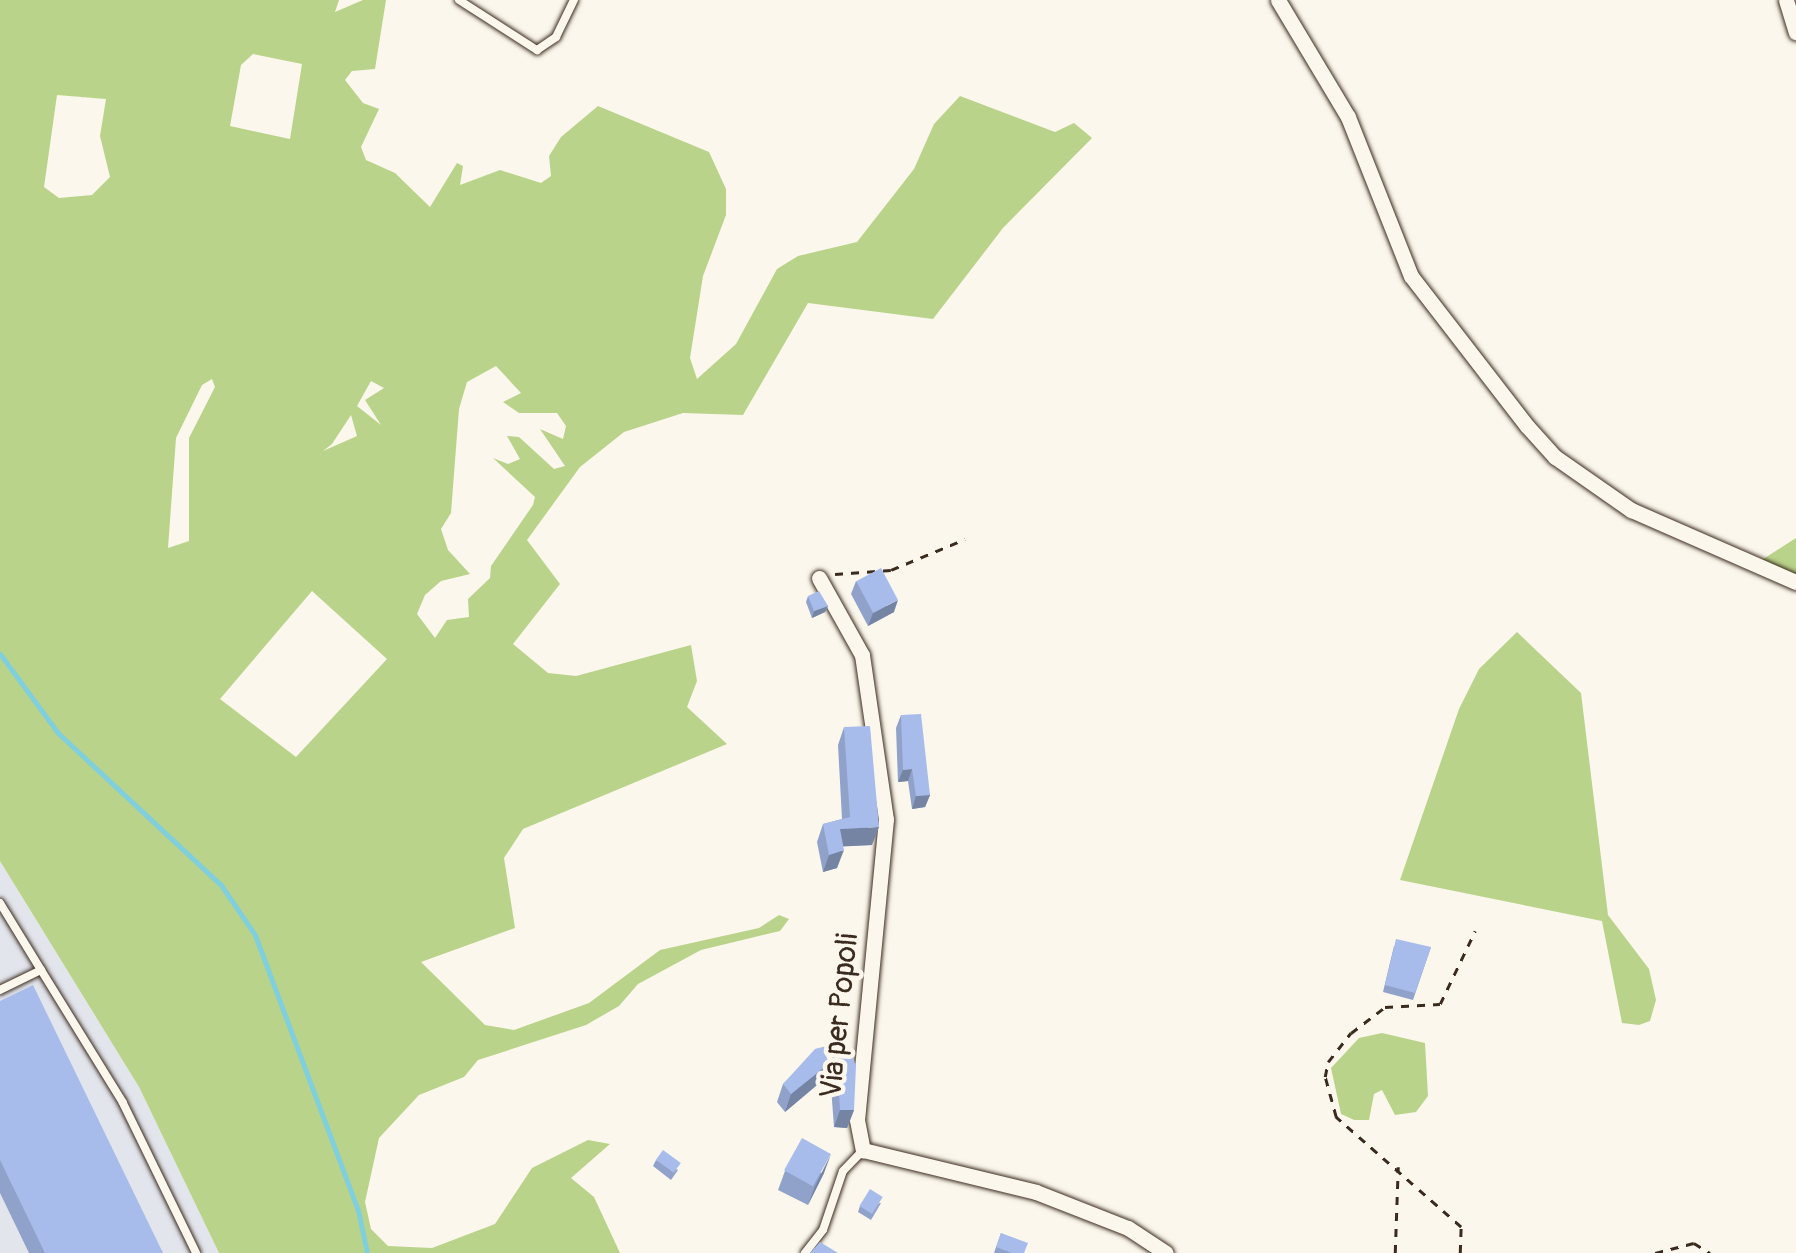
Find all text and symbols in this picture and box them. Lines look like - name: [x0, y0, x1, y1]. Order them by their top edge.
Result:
- street label: Via per Popoli: [813, 932, 867, 1100]

